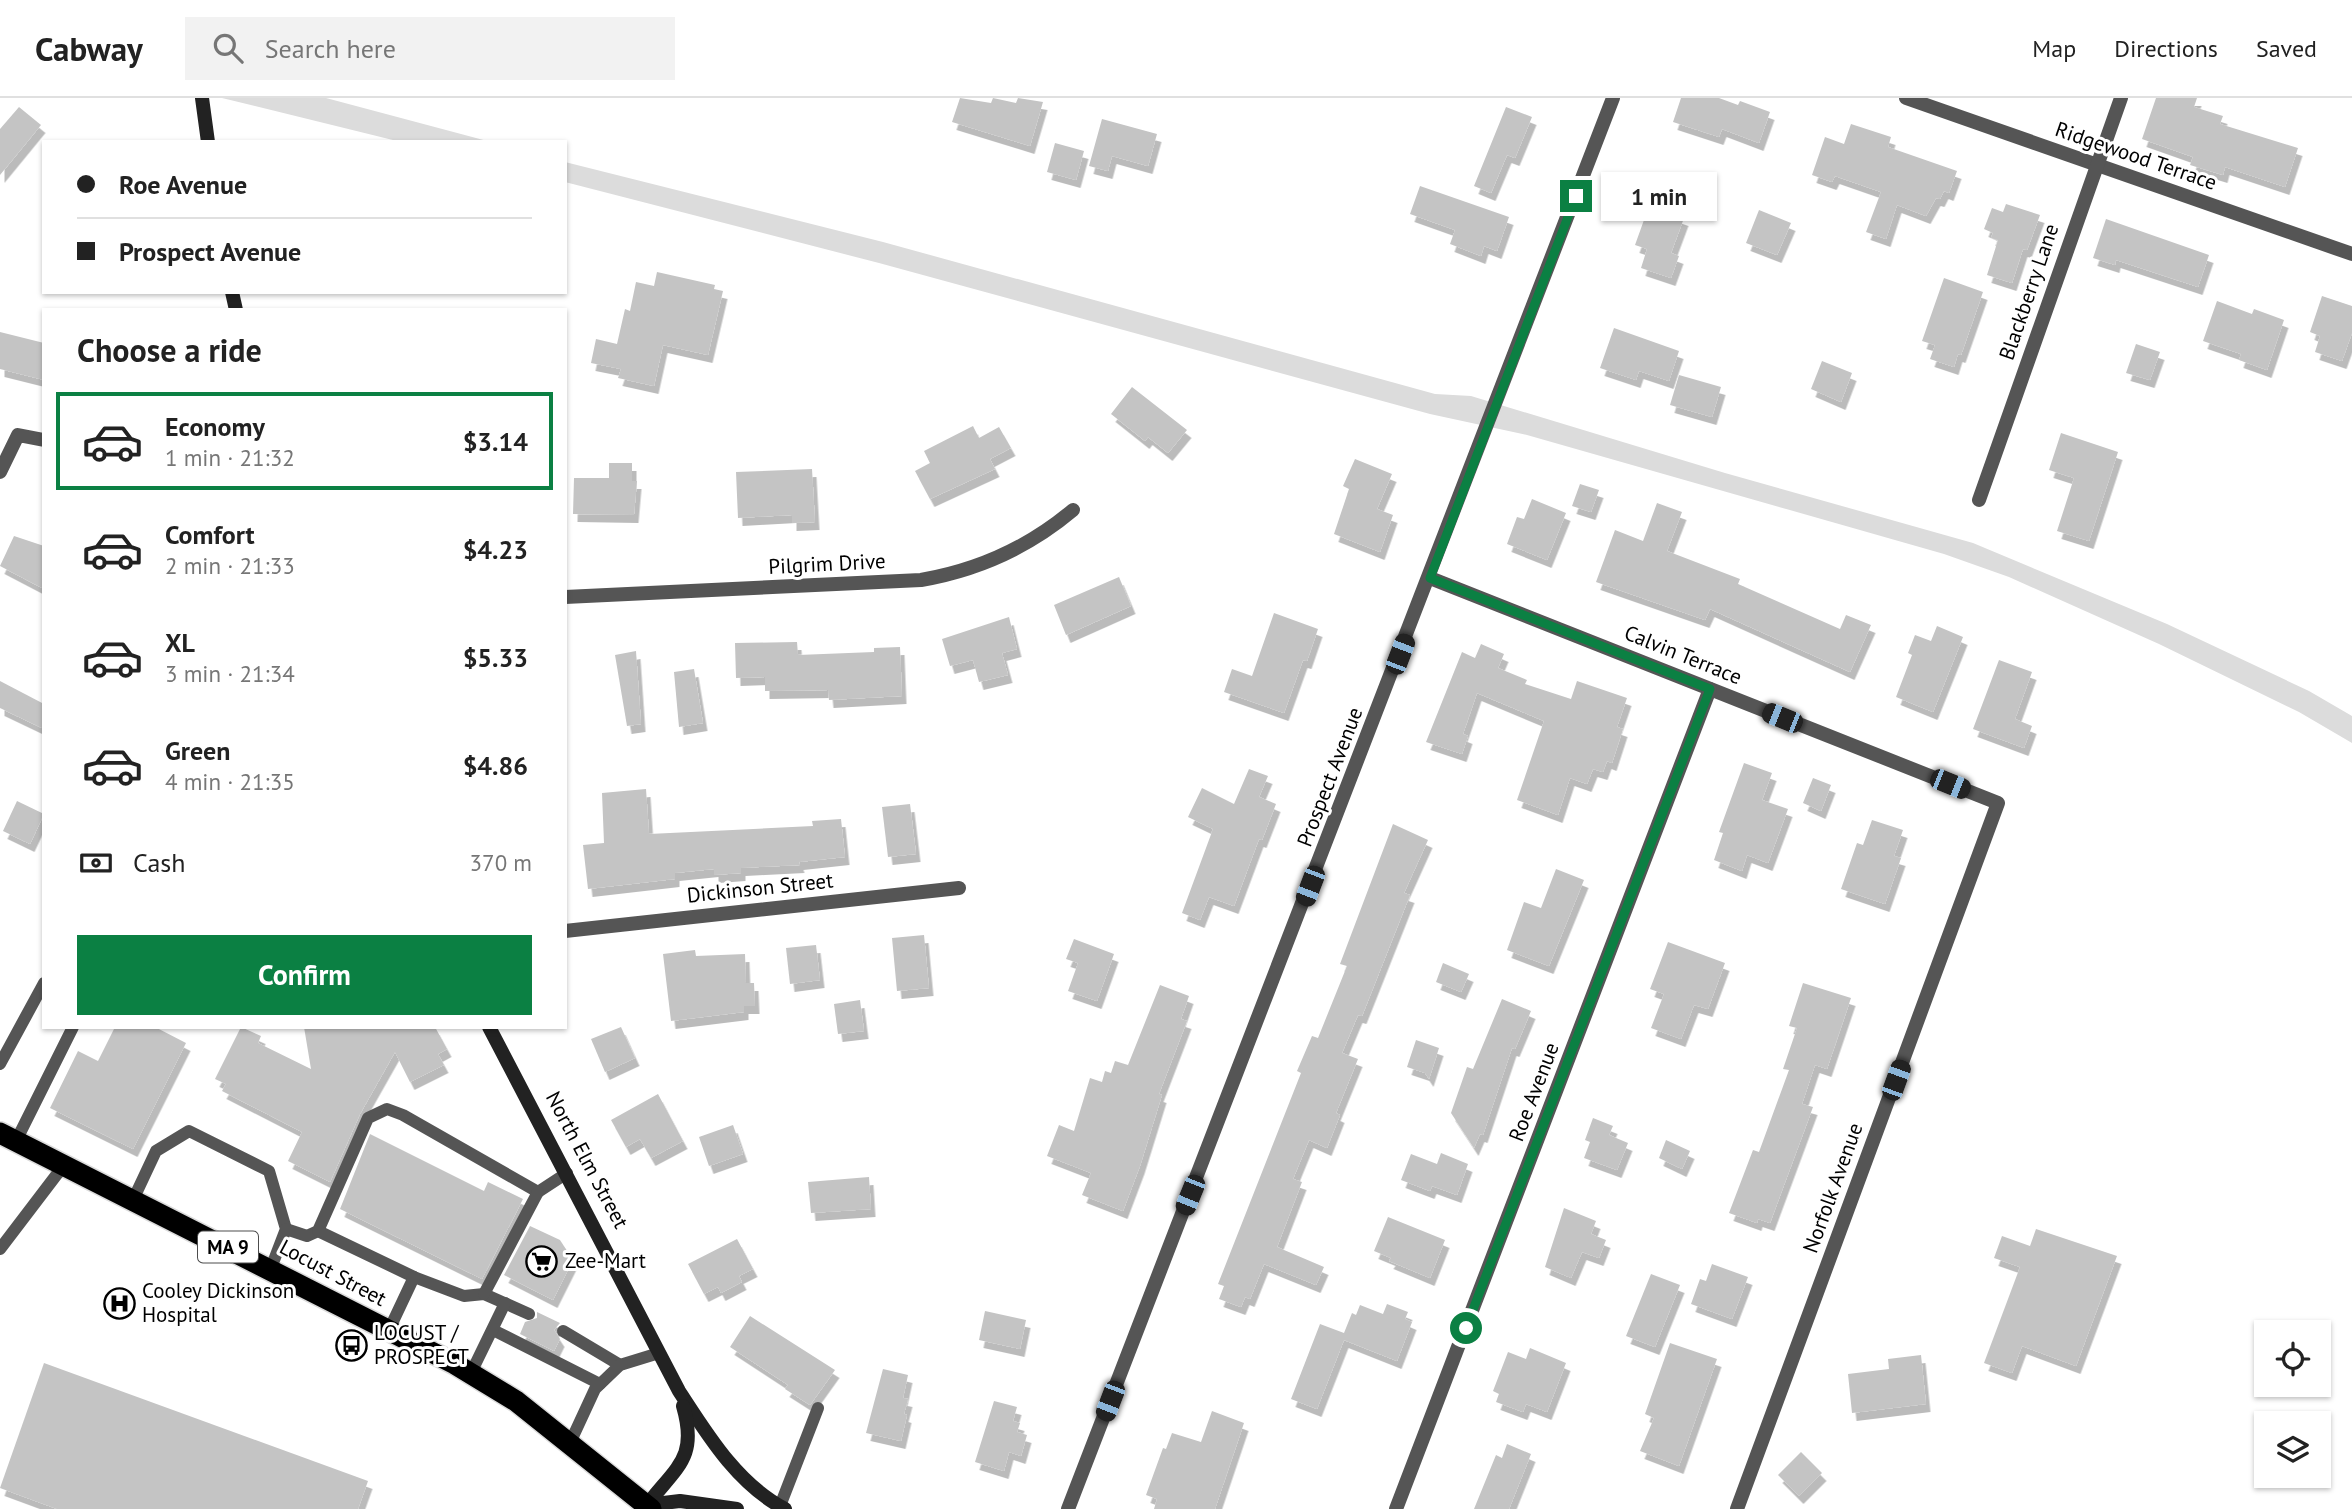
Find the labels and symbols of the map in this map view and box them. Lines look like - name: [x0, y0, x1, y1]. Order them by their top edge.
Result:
- street label: Ridgewood Terrace: [2052, 115, 2220, 196]
- callout: 1 min: [1600, 172, 1716, 220]
- route end: [1560, 180, 1592, 212]
- street label: Blackberry Lane: [1993, 220, 2064, 363]
- street label: Pilgrim Drive: [768, 547, 886, 580]
- street label: Calvin Terrace: [1620, 619, 1746, 690]
- car: [1383, 631, 1418, 677]
- car: [1759, 700, 1806, 736]
- street label: Prospect Avenue: [1291, 703, 1369, 850]
- car: [1927, 766, 1974, 802]
- car: [1293, 863, 1328, 909]
- street label: Dickinson Street: [686, 866, 834, 909]
- street label: Roe Avenue: [1502, 1038, 1565, 1145]
- car: [1879, 1057, 1914, 1103]
- street label: North Elm Street: [540, 1087, 635, 1233]
- street label: Norfolk Avenue: [1797, 1119, 1869, 1257]
- car: [1173, 1172, 1208, 1218]
- road number: MA 9: [198, 1232, 258, 1262]
- street label: Locust Street: [275, 1233, 391, 1312]
- supermarket icon: Zee-Mart: [525, 1244, 559, 1278]
- place label: Zee-Mart: [565, 1247, 646, 1274]
- place label: Cooley Dickinson Hospital: [142, 1277, 294, 1328]
- hospital icon: Cooley Dickinson Hospital: [102, 1286, 136, 1320]
- route start: [1450, 1312, 1482, 1344]
- place label: LOCUST / PROSPECT: [374, 1319, 469, 1370]
- bus stop icon: LOCUST / PROSPECT: [334, 1328, 368, 1362]
- car: [1093, 1378, 1128, 1424]

